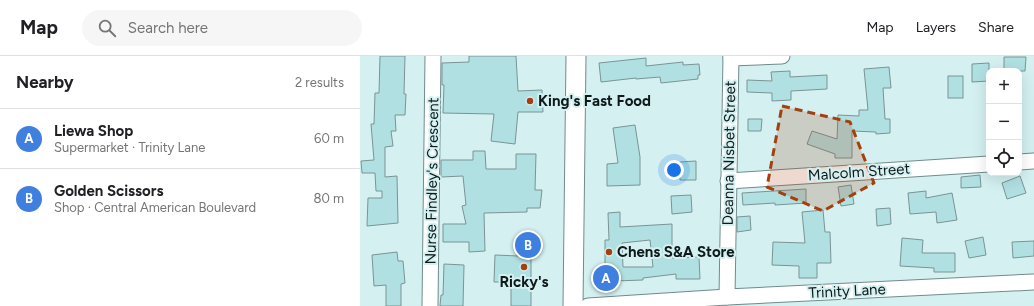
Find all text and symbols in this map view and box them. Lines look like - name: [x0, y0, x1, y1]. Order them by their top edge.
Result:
- search box: [82, 10, 362, 46]
- text: Map: [20, 16, 58, 39]
- icon: search: [96, 17, 118, 39]
- text: Search here: [128, 19, 208, 37]
- text: Map: [866, 19, 894, 36]
- text: Layers: [916, 19, 956, 36]
- text: Share: [978, 19, 1014, 36]
- map controls: [986, 68, 1022, 176]
- button: +: [986, 68, 1022, 104]
- text: Nearby: [16, 72, 74, 92]
- text: 2 results: [295, 75, 344, 90]
- street label: Deanna Nisbet Street: [719, 80, 739, 225]
- place label: King's Fast Food: [538, 92, 651, 110]
- marker: King's Fast Food: [525, 96, 535, 106]
- street label: Nurse Findley's Crescent: [422, 97, 442, 265]
- button: −: [986, 104, 1022, 140]
- text: Liewa Shop: [54, 122, 133, 140]
- text: A: [24, 131, 34, 146]
- text: 60 m: [314, 131, 344, 146]
- text: Supermarket · Trinity Lane: [54, 140, 205, 155]
- button: locate: [986, 140, 1022, 176]
- street label: Malcolm Street: [807, 159, 911, 185]
- your location: [664, 160, 684, 180]
- text: Golden Scissors: [54, 182, 163, 200]
- text: B: [25, 191, 33, 206]
- text: 80 m: [313, 191, 344, 206]
- text: Shop · Central American Boulevard: [54, 200, 256, 215]
- pin: B: [515, 230, 541, 260]
- place label: Chens S&A Store: [617, 243, 735, 261]
- marker: Chens S&A Store: [604, 247, 614, 257]
- marker: Ricky's: [519, 262, 529, 272]
- pin: A: [593, 263, 619, 293]
- place label: Ricky's: [499, 273, 549, 291]
- street label: Trinity Lane: [808, 280, 886, 302]

